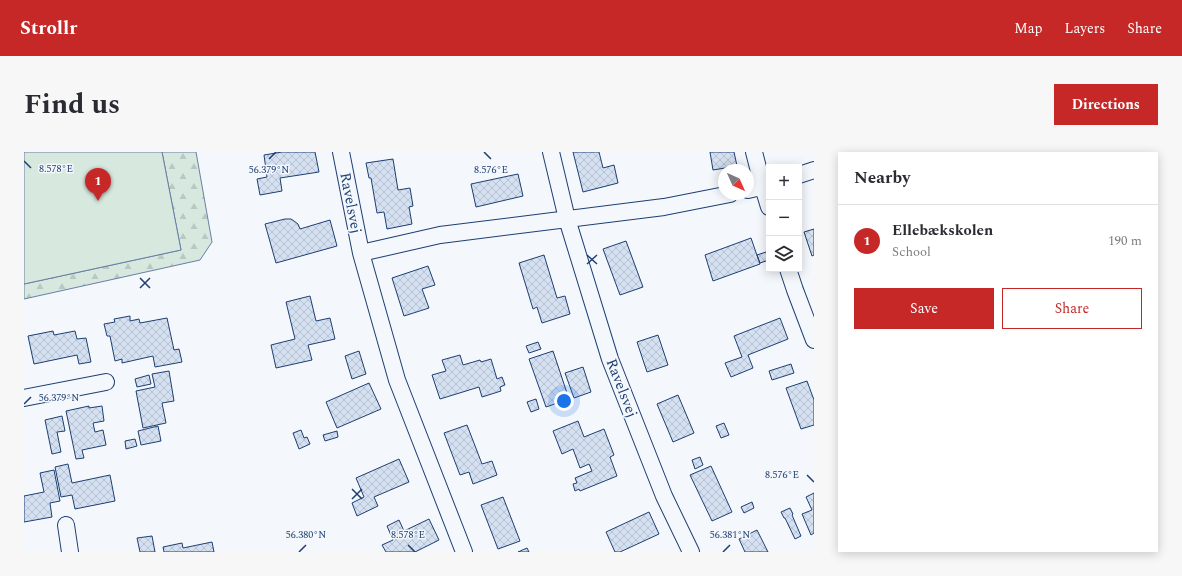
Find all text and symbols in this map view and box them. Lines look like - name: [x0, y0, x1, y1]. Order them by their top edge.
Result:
- text: Strollr: [20, 14, 77, 43]
- text: Map: [1014, 18, 1043, 39]
- text: Layers: [1065, 18, 1105, 39]
- text: Share: [1127, 18, 1162, 39]
- text: Find us: [24, 83, 120, 126]
- button: Directions: [1054, 84, 1158, 125]
- text: 8.578°E: [39, 161, 73, 177]
- text: 56.379°N: [249, 162, 289, 178]
- text: 8.576°E: [474, 162, 508, 178]
- north arrow: [718, 164, 754, 200]
- map controls: [766, 164, 802, 272]
- button: +: [766, 164, 802, 200]
- text: Nearby: [854, 165, 910, 191]
- pin: 1: [85, 168, 111, 201]
- street label: Ravelsvej: [333, 171, 368, 236]
- button: −: [766, 200, 802, 236]
- text: Ellebækskolen: [892, 219, 993, 242]
- text: 1: [863, 231, 871, 251]
- text: 190 m: [1108, 231, 1142, 251]
- button: layers: [766, 236, 802, 272]
- text: School: [892, 242, 931, 262]
- button: Save: [854, 288, 994, 329]
- button: Share: [1002, 288, 1142, 329]
- street label: Ravelsvej: [600, 355, 643, 421]
- text: 56.379°N: [39, 390, 79, 406]
- your location: [554, 391, 574, 411]
- text: 8.576°E: [765, 467, 799, 483]
- text: 56.380°N: [286, 527, 326, 543]
- text: 8.578°E: [391, 527, 425, 543]
- text: 56.381°N: [710, 527, 750, 543]

